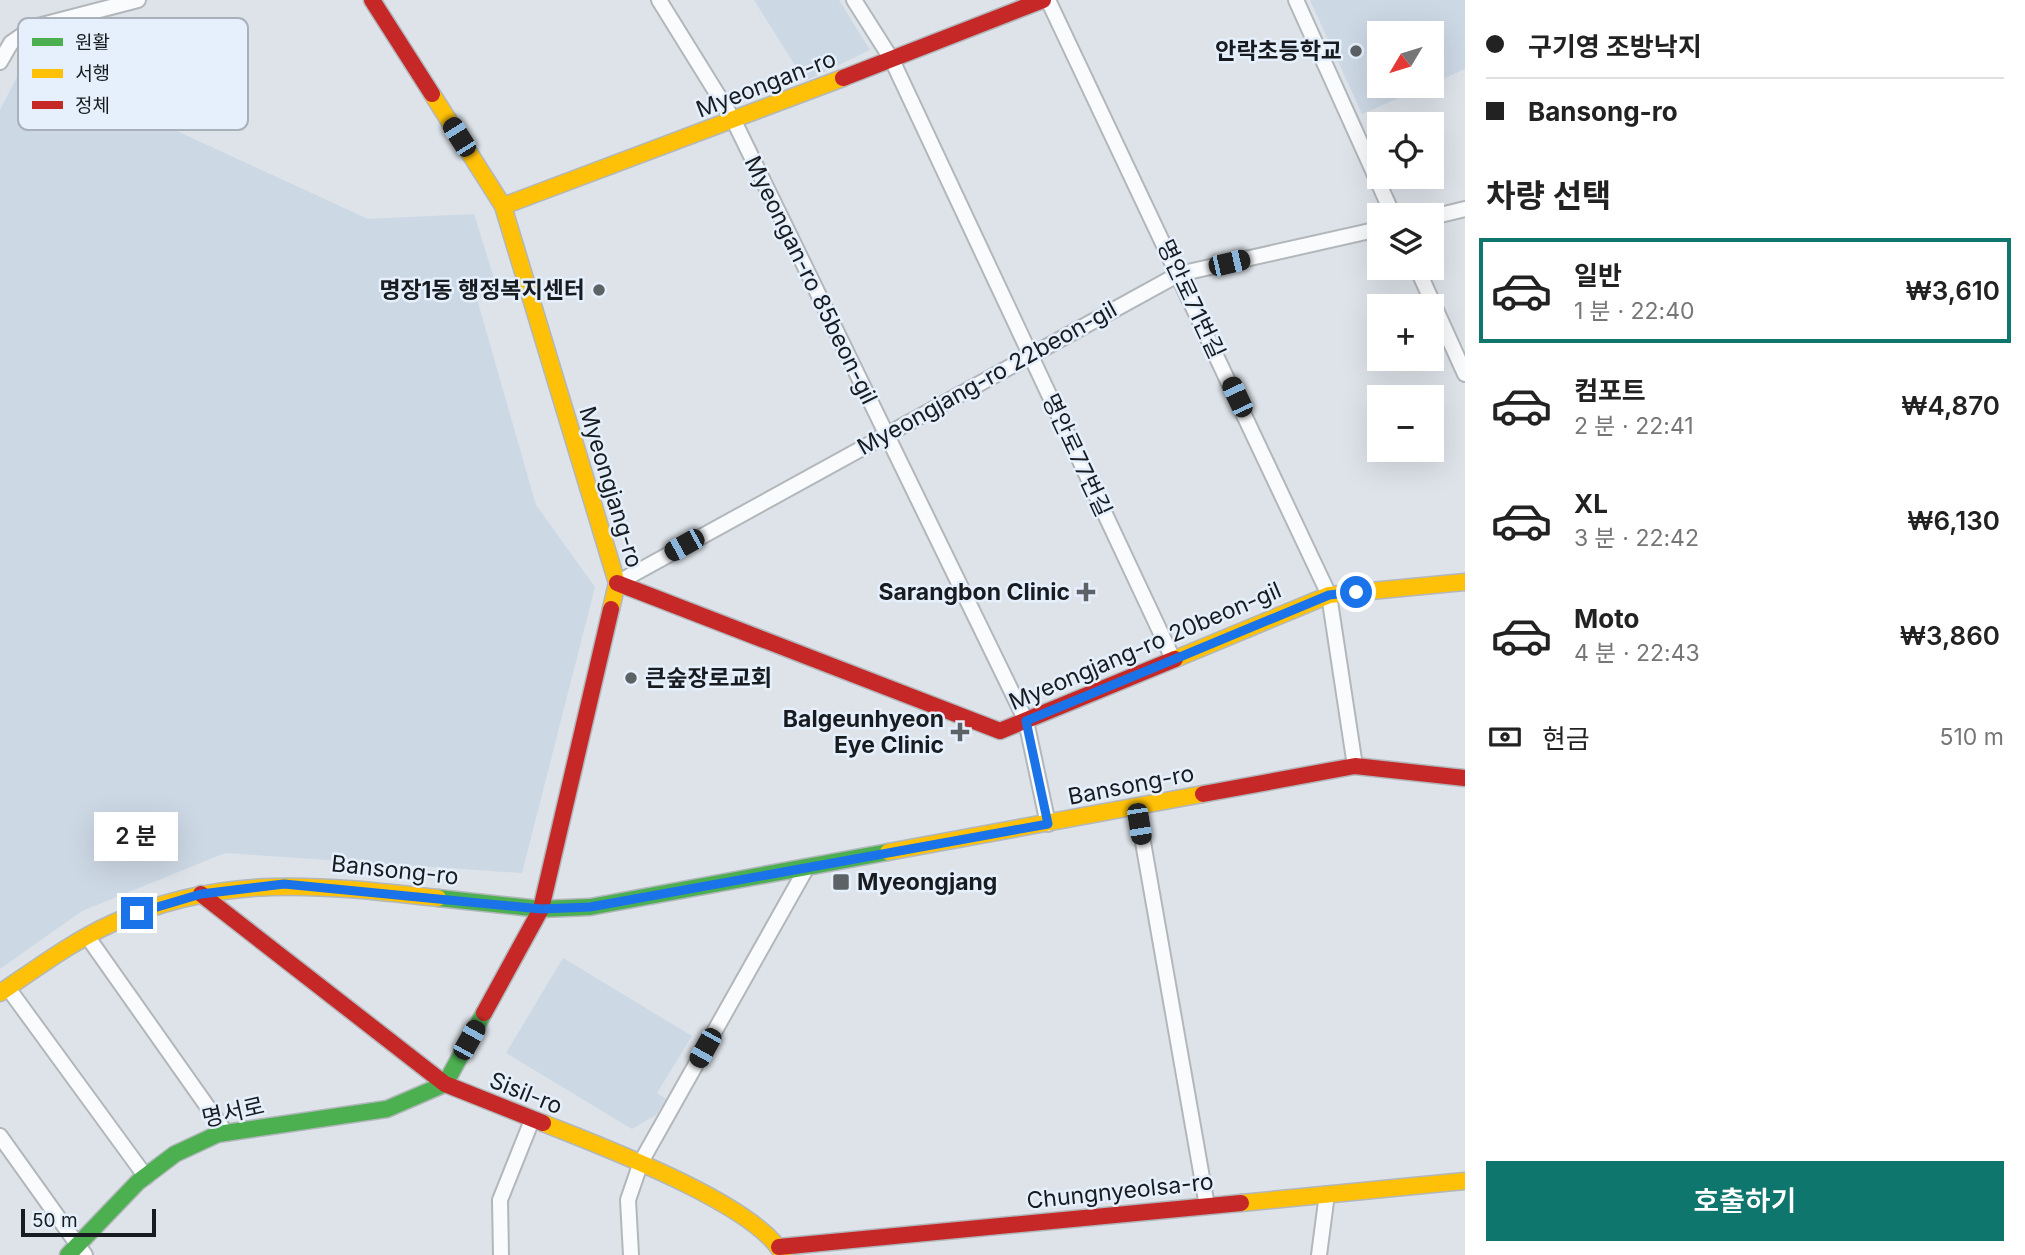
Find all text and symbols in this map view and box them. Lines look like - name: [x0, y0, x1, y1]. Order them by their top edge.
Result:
- legend: [18, 18, 248, 130]
- north arrow: [1367, 21, 1444, 98]
- map controls: [1367, 21, 1444, 462]
- text: 원활: [75, 31, 110, 54]
- text: 구기영 조방낙지: [1528, 31, 1702, 62]
- place label: 안락초등학교: [1215, 37, 1342, 65]
- marker: 안락초등학교: [1348, 43, 1364, 59]
- street label: Myeongan-ro: [692, 45, 840, 123]
- text: 서행: [75, 62, 110, 85]
- text: 정체: [75, 94, 110, 117]
- text: Bansong-ro: [1528, 96, 1678, 127]
- button: locate: [1367, 112, 1444, 189]
- car: [439, 114, 480, 160]
- street label: Myeongan-ro 85beon-gil: [739, 151, 883, 409]
- text: 차량 선택: [1486, 176, 1611, 215]
- button: layers: [1367, 203, 1444, 280]
- street label: 명안로71번길: [1151, 235, 1231, 363]
- car: [1207, 248, 1252, 278]
- icon: car: [1490, 259, 1553, 322]
- text: 일반: [1574, 260, 1622, 291]
- text: ₩3,610: [1905, 275, 2000, 306]
- place label: 명장1동 행정복지센터: [379, 276, 585, 304]
- marker: 명장1동 행정복지센터: [591, 282, 607, 298]
- button: +: [1367, 294, 1444, 371]
- street label: Myeongjang-ro 22beon-gil: [852, 295, 1122, 461]
- text: 1 분 · 22:40: [1574, 297, 1695, 325]
- car: [1219, 374, 1256, 420]
- icon: car: [1490, 374, 1553, 437]
- text: 컴포트: [1574, 375, 1646, 406]
- button: −: [1367, 385, 1444, 462]
- street label: 명안로77번길: [1036, 389, 1118, 521]
- text: ₩4,870: [1901, 390, 2000, 421]
- street label: Myeongjang-ro: [573, 403, 649, 571]
- text: 2 분 · 22:41: [1574, 412, 1694, 440]
- text: XL: [1574, 488, 1608, 519]
- icon: car: [1490, 489, 1553, 552]
- text: ₩6,130: [1907, 505, 2000, 536]
- text: 3 분 · 22:42: [1574, 524, 1699, 552]
- car: [661, 526, 708, 564]
- street label: Myeongjang-ro 20beon-gil: [1005, 576, 1285, 716]
- route start: [1340, 576, 1372, 608]
- place label: Sarangbon Clinic: [878, 578, 1070, 606]
- marker: Sarangbon Clinic: [1076, 582, 1096, 602]
- text: Moto: [1574, 603, 1639, 634]
- icon: car: [1490, 604, 1553, 667]
- text: ₩3,860: [1900, 620, 2000, 651]
- text: 4 분 · 22:43: [1574, 639, 1700, 667]
- place label: 큰숲장로교회: [645, 664, 772, 692]
- marker: 큰숲장로교회: [623, 670, 639, 686]
- place label: Balgeunhyeon Eye Clinic: [783, 705, 944, 759]
- icon: cash: [1486, 718, 1524, 756]
- marker: Balgeunhyeon Eye Clinic: [950, 722, 970, 742]
- text: 현금: [1542, 723, 1590, 754]
- text: 510 m: [1940, 723, 2004, 751]
- street label: Bansong-ro: [1066, 759, 1196, 811]
- car: [1126, 802, 1153, 846]
- callout: 2 분: [95, 811, 179, 860]
- text: 2 분: [115, 822, 157, 850]
- street label: Bansong-ro: [330, 849, 460, 891]
- place label: Myeongjang: [857, 868, 997, 896]
- marker: Myeongjang: [831, 872, 851, 892]
- route end: [121, 897, 153, 929]
- car: [450, 1017, 489, 1063]
- car: [686, 1025, 725, 1071]
- street label: Sisil-ro: [485, 1066, 567, 1120]
- street label: 명서로: [199, 1091, 267, 1133]
- button: 호출하기: [1486, 1161, 2004, 1241]
- street label: Chungnyeolsa-ro: [1025, 1167, 1215, 1215]
- scale bar: [21, 1206, 156, 1238]
- text: 50 m: [32, 1209, 78, 1232]

